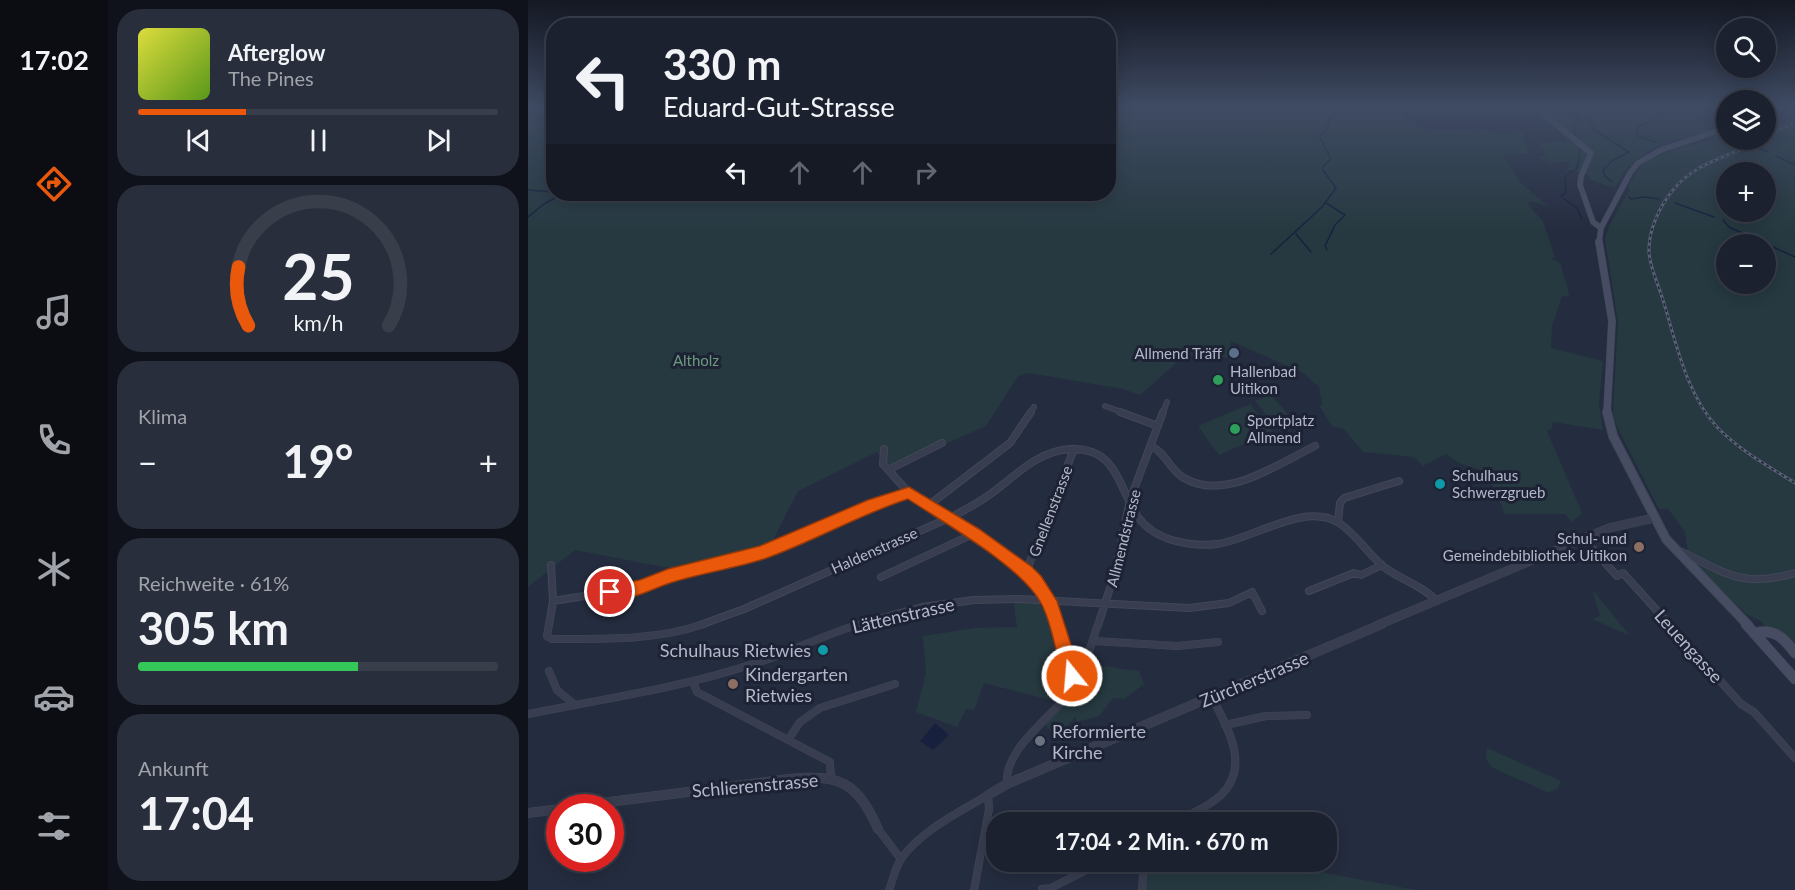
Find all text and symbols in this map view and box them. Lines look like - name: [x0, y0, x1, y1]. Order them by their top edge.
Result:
- map controls: [1716, 18, 1776, 294]
- button: search: [1716, 18, 1776, 78]
- text: Afterglow: [228, 39, 325, 66]
- text: 330 m: [663, 39, 781, 89]
- icon: left: [564, 42, 642, 120]
- text: 17:02: [19, 43, 89, 76]
- text: The Pines: [228, 66, 314, 90]
- text: Eduard-Gut-Strasse: [663, 90, 895, 123]
- button: layers: [1716, 90, 1776, 150]
- icon: previous: [182, 124, 215, 157]
- icon: pause: [302, 124, 335, 157]
- icon: next: [422, 124, 455, 157]
- icon: left: [720, 156, 753, 189]
- icon: ahead: [783, 156, 816, 189]
- icon: ahead: [846, 156, 879, 189]
- icon: right: [909, 156, 942, 189]
- button: +: [1716, 162, 1776, 222]
- icon: directions: [33, 163, 75, 205]
- button: −: [1716, 234, 1776, 294]
- text: 25: [282, 238, 354, 313]
- icon: music: [33, 291, 75, 333]
- text: km/h: [293, 310, 343, 336]
- place label: Allmend Träff: [1135, 344, 1222, 362]
- marker: Allmend Träff: [1227, 346, 1241, 360]
- park label: Altholz: [673, 351, 719, 369]
- place label: Hallenbad Uitikon: [1230, 362, 1296, 397]
- marker: Hallenbad Uitikon: [1211, 373, 1225, 387]
- text: Klima: [138, 404, 187, 428]
- place label: Sportplatz Allmend: [1247, 411, 1314, 446]
- icon: phone: [33, 419, 75, 461]
- marker: Sportplatz Allmend: [1228, 422, 1242, 436]
- text: 19°: [283, 434, 353, 488]
- text: −: [138, 442, 157, 482]
- text: +: [479, 442, 498, 482]
- street label: Gnellenstrasse: [1024, 463, 1076, 559]
- place label: Schulhaus Schwerzgrueb: [1452, 466, 1545, 501]
- marker: Schulhaus Schwerzgrueb: [1433, 477, 1447, 491]
- street label: Allmendstrasse: [1102, 487, 1144, 589]
- street label: Haldenstrasse: [828, 523, 920, 577]
- place label: Schul- und Gemeindebibliothek Uitikon: [1443, 529, 1627, 564]
- marker: Schul- und Gemeindebibliothek Uitikon: [1632, 540, 1646, 554]
- icon: climate: [33, 548, 75, 590]
- pin: [584, 566, 635, 617]
- text: Reichweite · 61%: [138, 571, 289, 595]
- icon: arrive: [593, 575, 626, 608]
- street label: Lättenstrasse: [850, 593, 956, 637]
- text: 305 km: [138, 601, 289, 655]
- street label: Leuengasse: [1650, 605, 1728, 687]
- place label: Schulhaus Rietwies: [660, 639, 811, 661]
- marker: Schulhaus Rietwies: [816, 643, 830, 657]
- position arrow: [1040, 644, 1104, 708]
- street label: Zürcherstrasse: [1196, 646, 1312, 712]
- place label: Kindergarten Rietwies: [745, 663, 848, 706]
- icon: car: [33, 676, 75, 718]
- marker: Kindergarten Rietwies: [726, 677, 740, 691]
- place label: Reformierte Kirche: [1052, 720, 1146, 763]
- marker: Reformierte Kirche: [1033, 734, 1047, 748]
- text: Ankunft: [138, 756, 209, 780]
- street label: Schlierenstrasse: [691, 769, 819, 801]
- text: 17:04: [138, 786, 254, 840]
- speed limit sign: 30: [546, 794, 624, 872]
- icon: filters: [33, 805, 75, 847]
- text: 17:04 · 2 Min. · 670 m: [1054, 828, 1269, 855]

